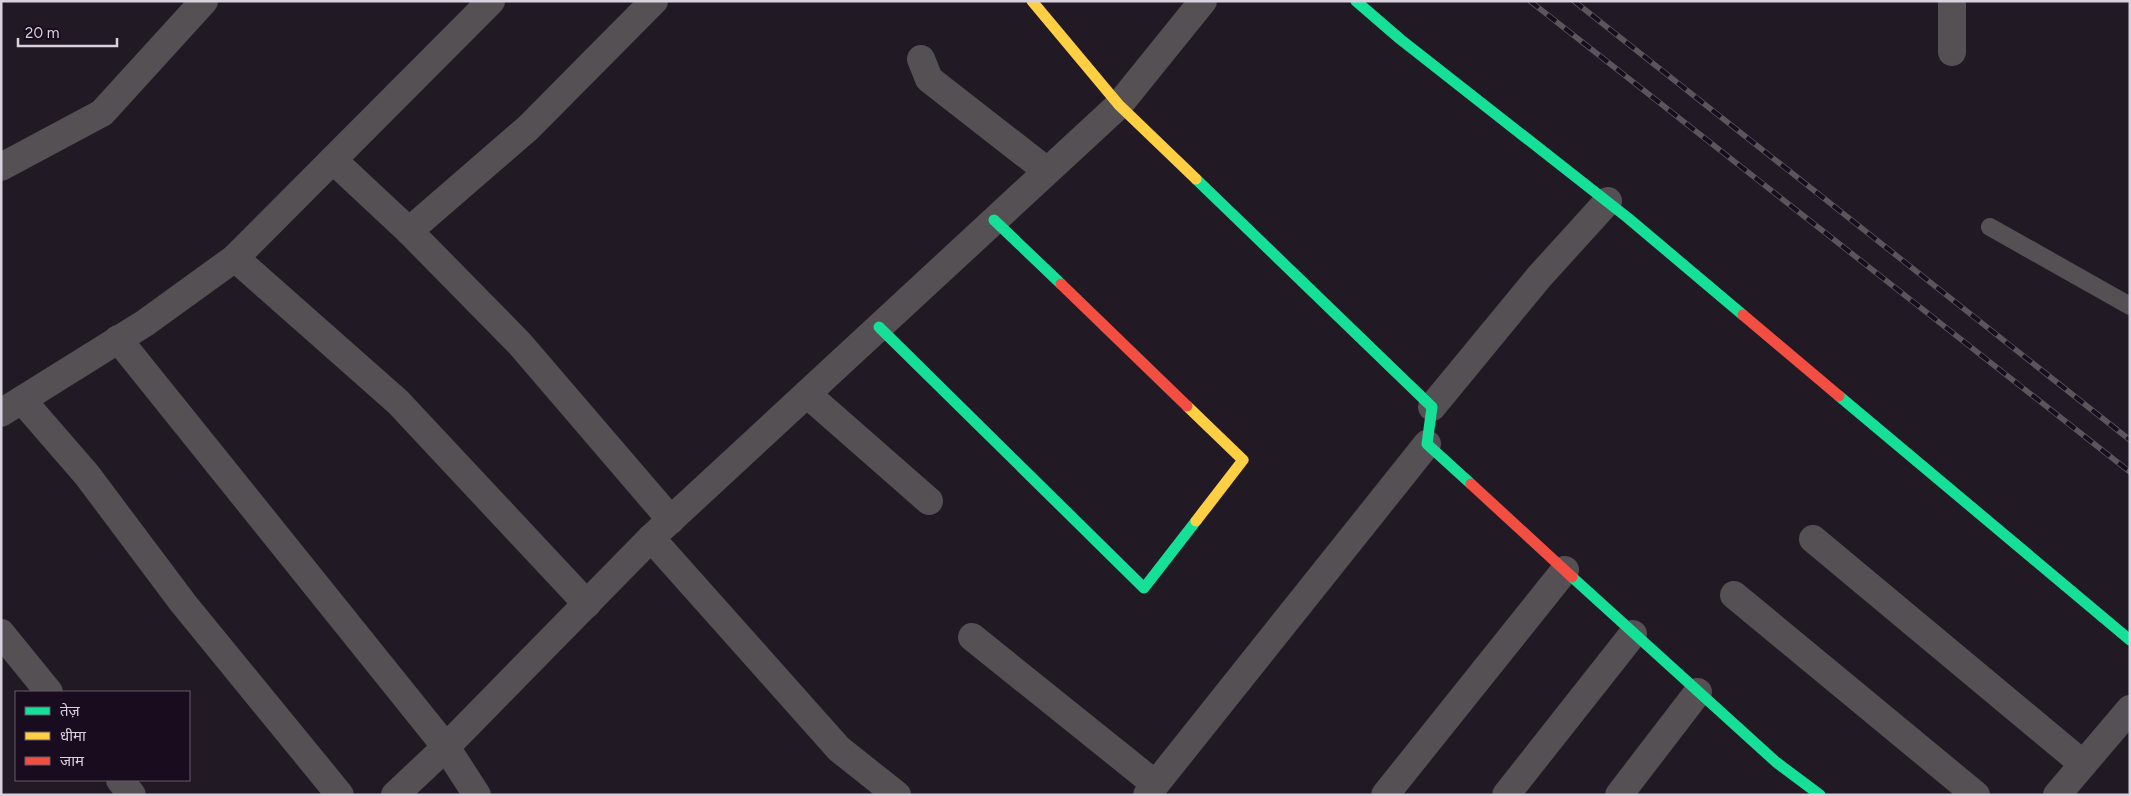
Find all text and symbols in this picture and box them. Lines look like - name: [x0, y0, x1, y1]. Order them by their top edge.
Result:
- scale bar: [18, 15, 116, 47]
- text: 20 m: [25, 24, 59, 42]
- legend: [15, 691, 190, 781]
- text: तेज़: [60, 702, 81, 720]
- text: धीमा: [60, 727, 87, 745]
- text: जाम: [60, 752, 85, 770]

